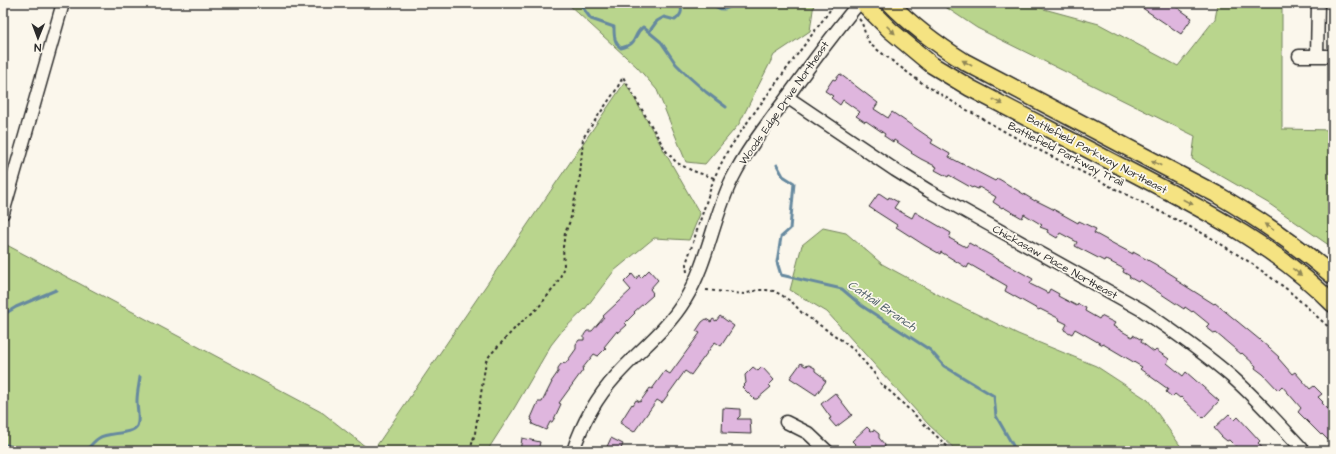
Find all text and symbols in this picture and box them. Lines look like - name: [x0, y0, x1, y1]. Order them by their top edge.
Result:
- north arrow: [18, 18, 58, 58]
- one-way arrow: [885, 26, 896, 35]
- street label: Woods Edge Drive Northeast: [735, 38, 834, 168]
- text: N: [34, 40, 41, 55]
- one-way arrow: [961, 60, 973, 66]
- one-way arrow: [992, 99, 1004, 106]
- street label: Battlefield Parkway Northeast: [1024, 111, 1170, 199]
- street label: Battlefield Parkway Trail: [1005, 118, 1127, 191]
- one-way arrow: [1151, 159, 1162, 166]
- one-way arrow: [1182, 198, 1193, 205]
- street label: Chickasaw Place Northeast: [990, 221, 1121, 303]
- one-way arrow: [1264, 223, 1275, 230]
- one-way arrow: [1291, 267, 1302, 276]
- water label: Cattail Branch: [844, 277, 921, 336]

